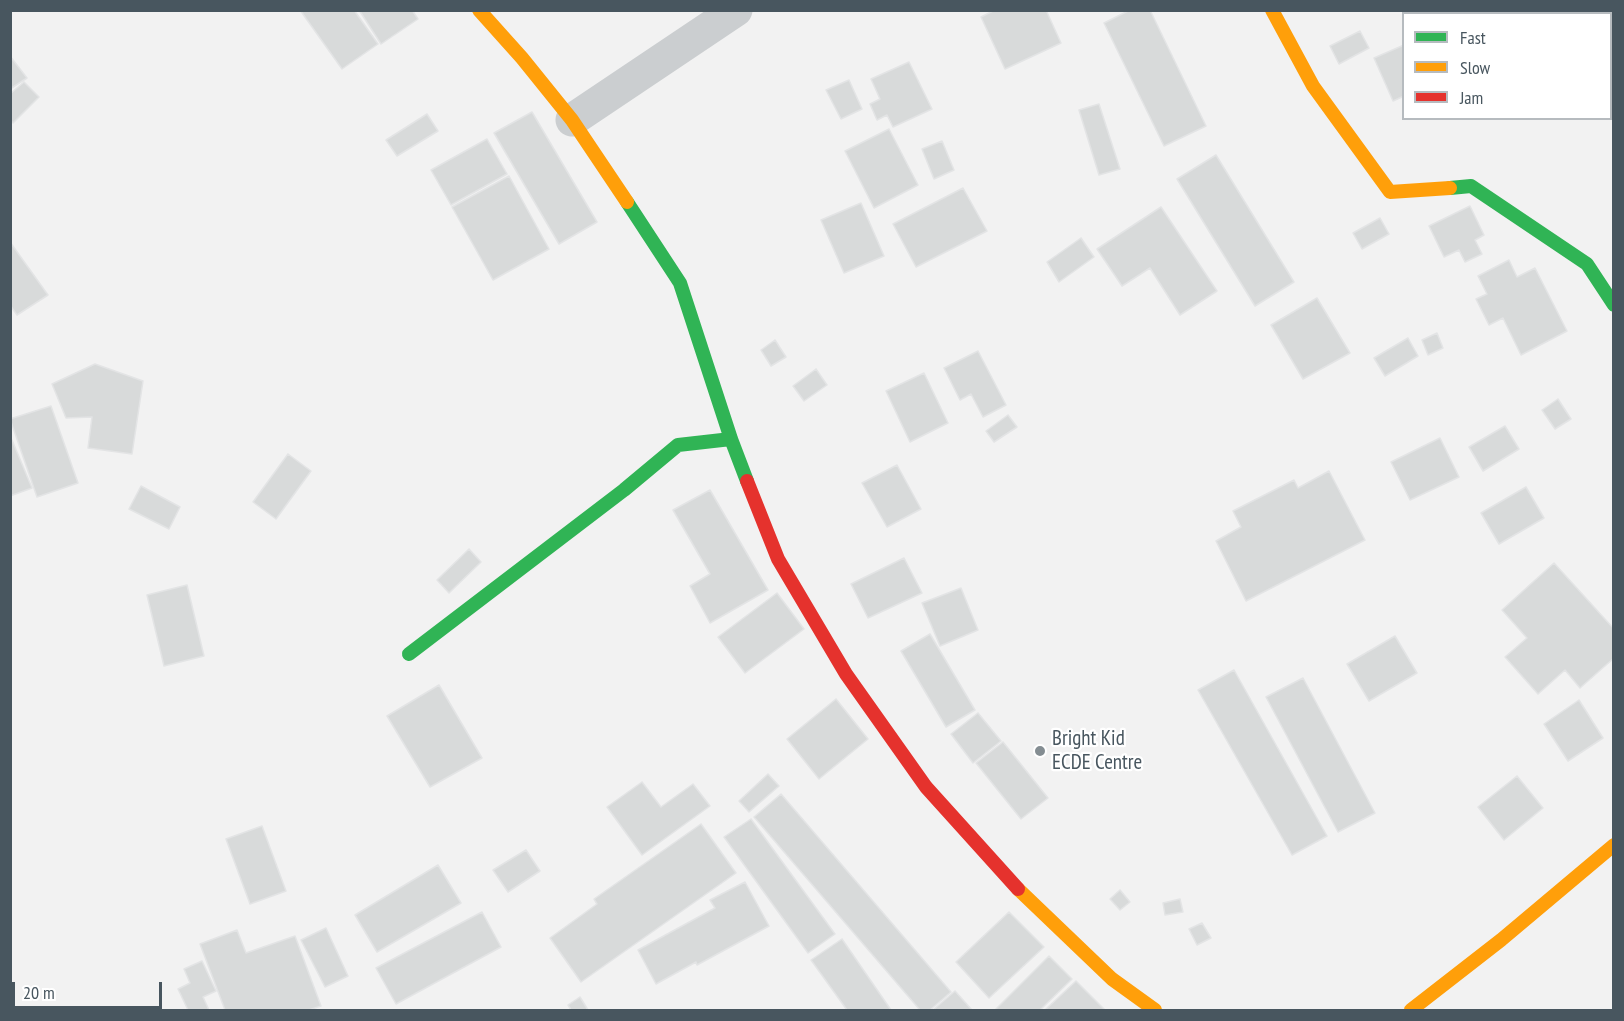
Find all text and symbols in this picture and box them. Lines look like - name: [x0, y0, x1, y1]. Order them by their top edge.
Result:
- legend: [1402, 12, 1612, 120]
- text: Fast: [1460, 26, 1486, 49]
- text: Slow: [1460, 56, 1490, 79]
- text: Jam: [1460, 86, 1483, 109]
- place label: Bright Kid ECDE Centre: [1052, 726, 1142, 776]
- marker: Bright Kid ECDE Centre: [1033, 744, 1047, 758]
- scale bar: [15, 970, 165, 1008]
- text: 20 m: [23, 981, 55, 1004]

